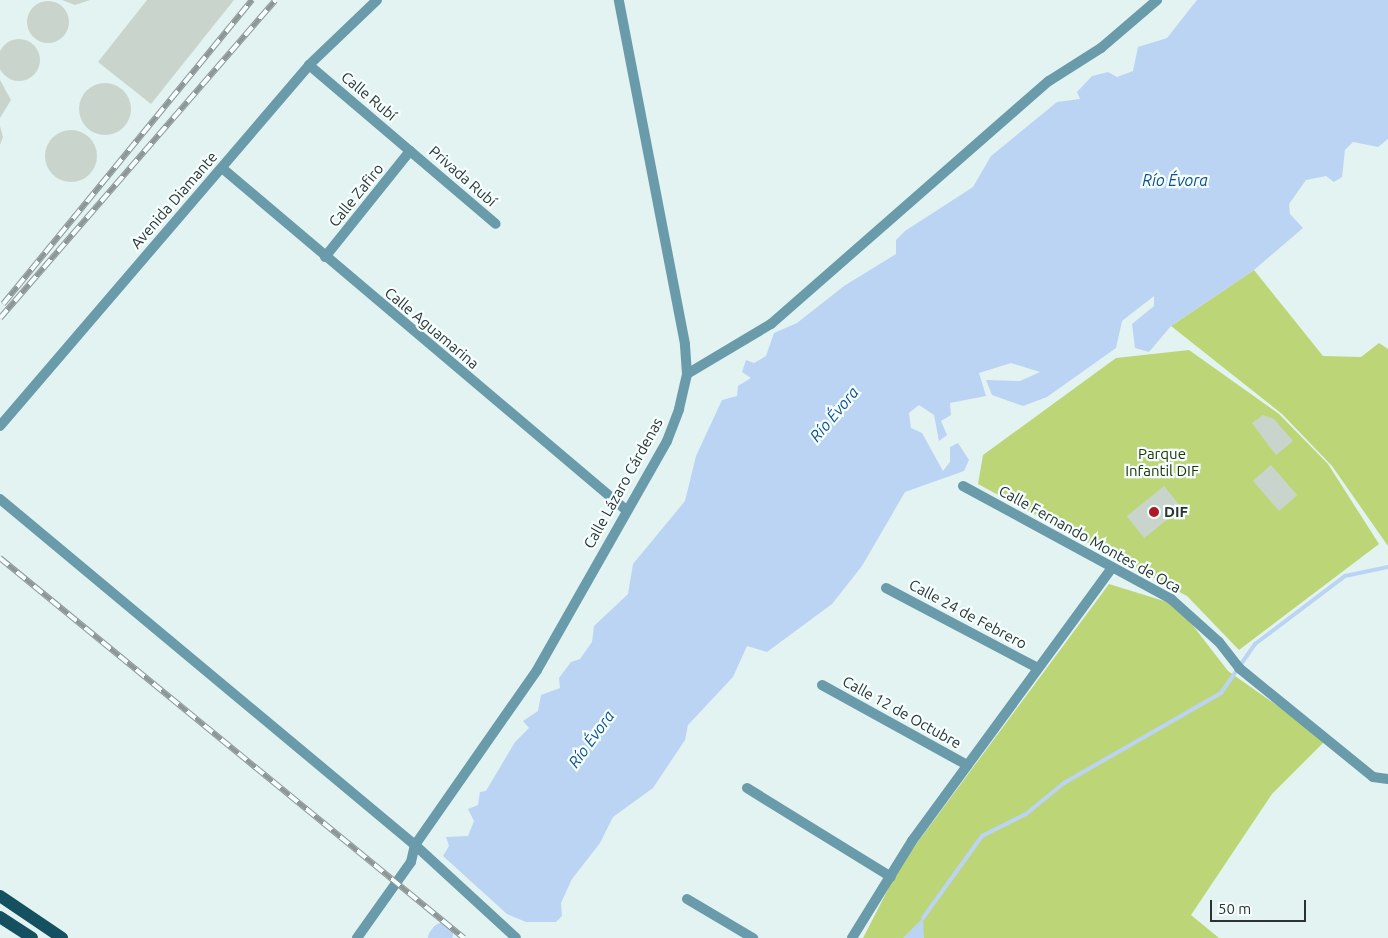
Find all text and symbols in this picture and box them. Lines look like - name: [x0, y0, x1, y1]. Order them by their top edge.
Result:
- street label: Calle Rubí: [338, 68, 400, 124]
- street label: Privada Rubí: [426, 142, 500, 210]
- street label: Avenida Diamante: [127, 148, 221, 252]
- street label: Calle Zafiro: [325, 160, 387, 230]
- water label: Río Évora: [1142, 170, 1208, 190]
- street label: Calle Aguamarina: [381, 283, 483, 373]
- water label: Río Évora: [806, 383, 862, 445]
- street label: Calle Lázaro Cárdenas: [580, 414, 666, 552]
- park label: Parque Infantil DIF: [1125, 444, 1199, 479]
- street label: Calle Fernando Montes de Oca: [996, 481, 1184, 597]
- place label: DIF: [1164, 503, 1188, 521]
- marker: DIF: [1148, 506, 1160, 518]
- street label: Calle 24 de Febrero: [906, 575, 1030, 653]
- street label: Calle 12 de Octubre: [839, 672, 965, 752]
- water label: Río Évora: [564, 707, 618, 771]
- scale bar: [1213, 890, 1309, 922]
- text: 50 m: [1218, 900, 1251, 917]

